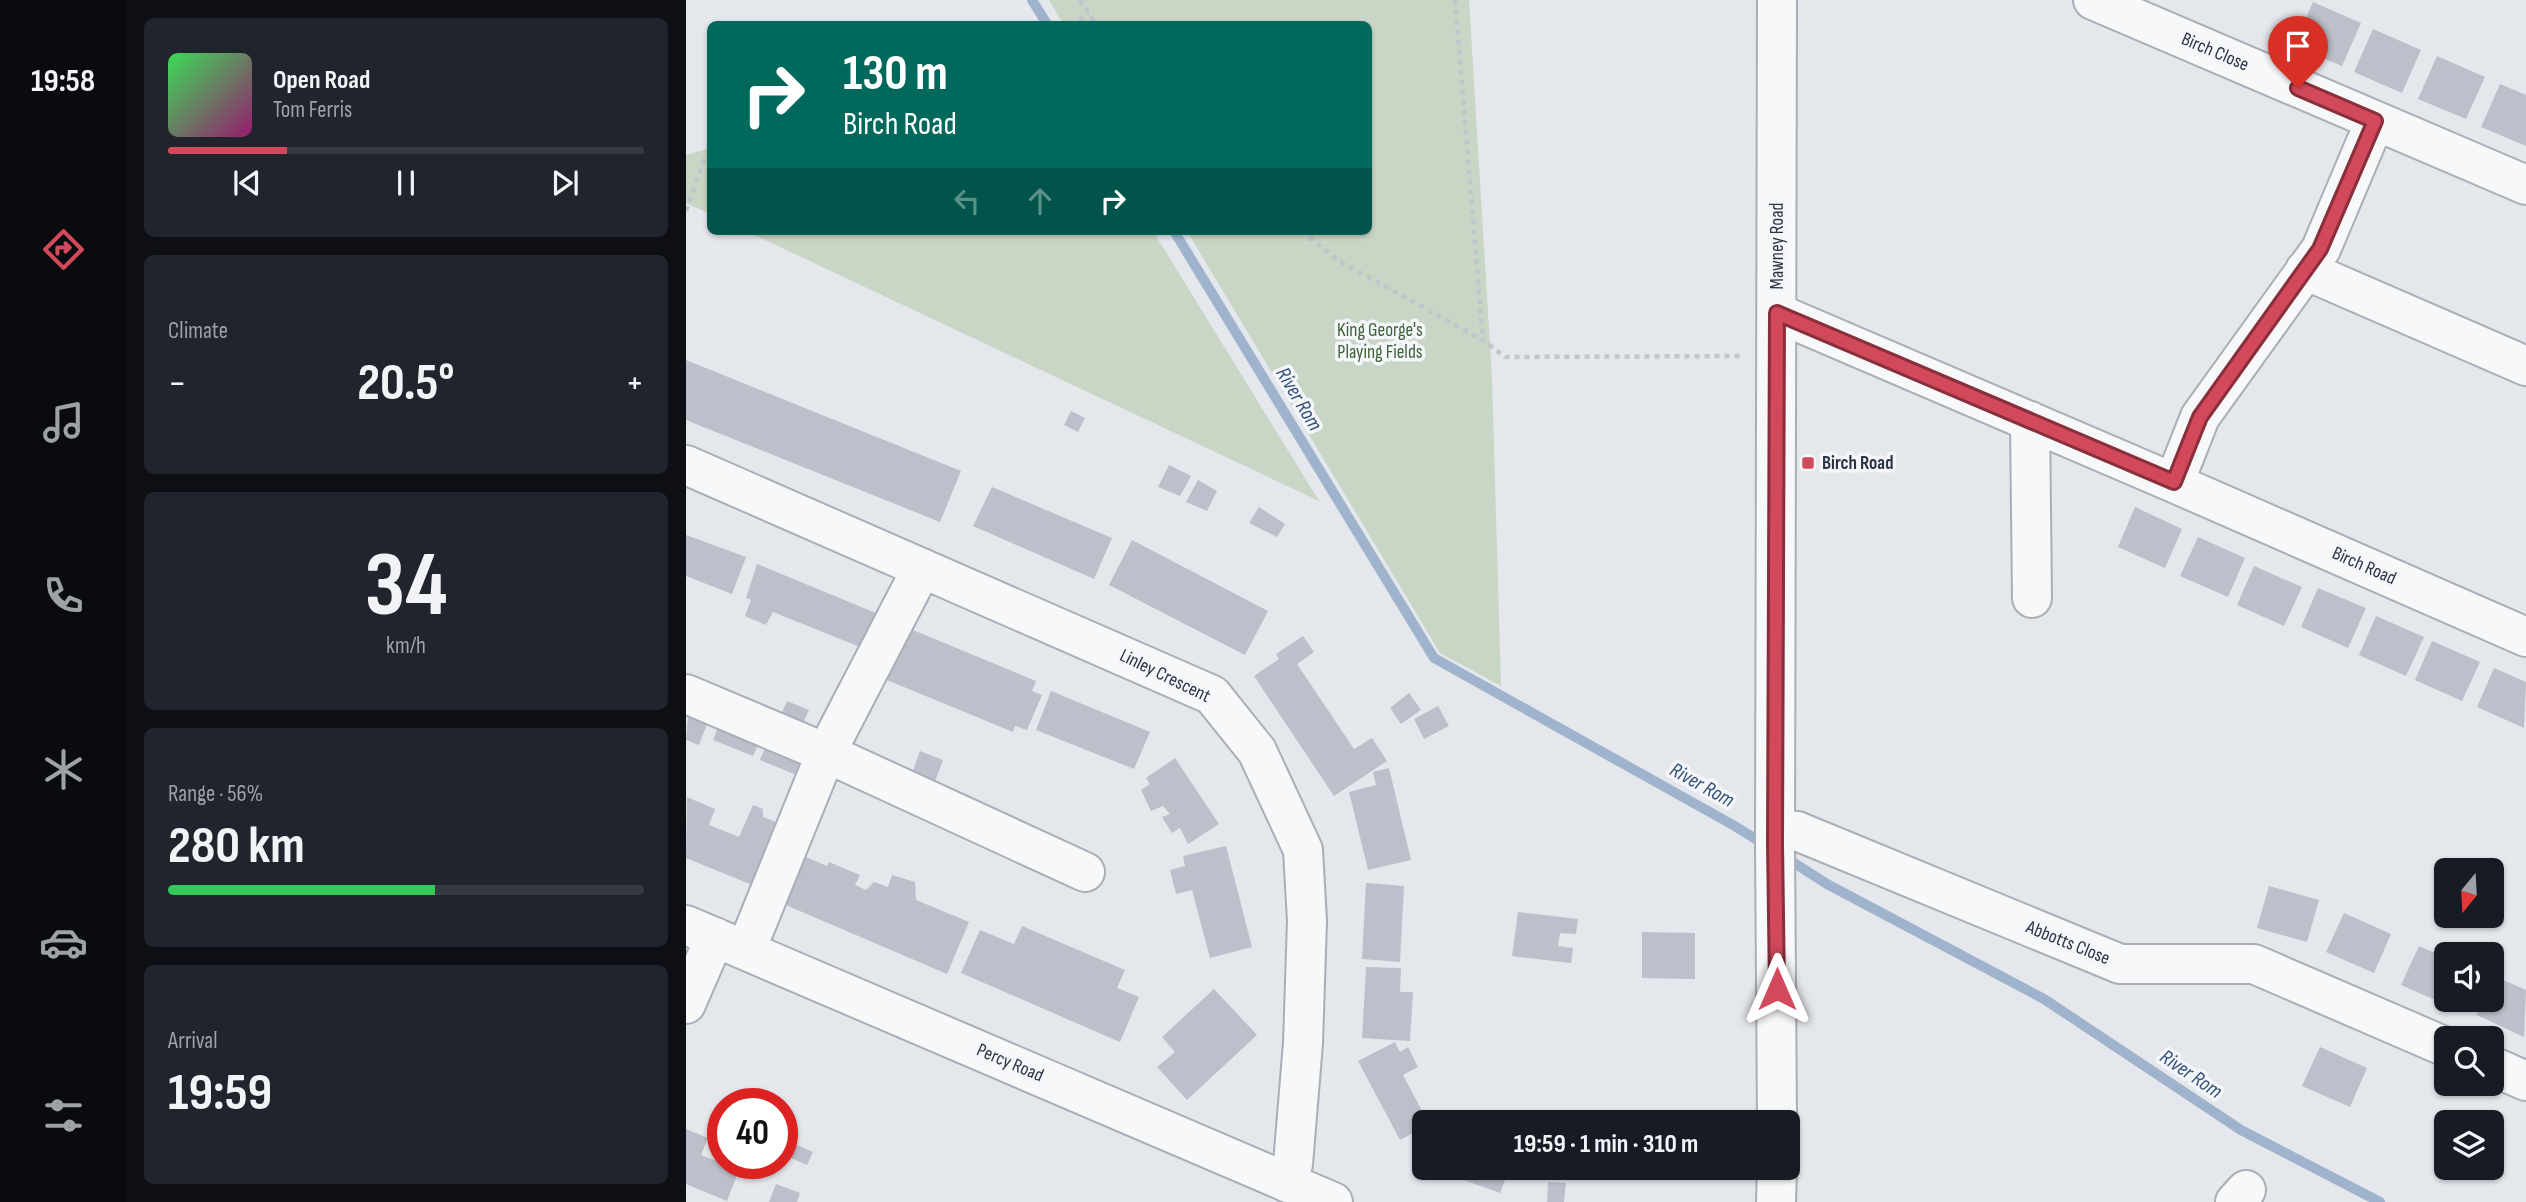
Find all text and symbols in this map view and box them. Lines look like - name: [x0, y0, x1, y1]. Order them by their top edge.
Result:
- pin: [2268, 16, 2328, 88]
- icon: arrive: [2279, 27, 2317, 65]
- street label: Birch Close: [2178, 28, 2252, 76]
- text: 130 m: [843, 45, 948, 104]
- icon: right: [728, 49, 819, 140]
- text: 19:58: [31, 62, 95, 101]
- text: Open Road: [273, 65, 370, 96]
- text: Tom Ferris: [273, 96, 352, 124]
- text: Birch Road: [843, 105, 957, 144]
- icon: previous: [228, 164, 266, 202]
- icon: pause: [387, 164, 425, 202]
- icon: next: [546, 164, 584, 202]
- icon: left: [948, 182, 986, 220]
- icon: ahead: [1021, 182, 1059, 220]
- icon: right: [1094, 182, 1132, 220]
- street label: Mawney Road: [1766, 203, 1789, 289]
- icon: directions: [39, 225, 88, 274]
- text: Climate: [168, 317, 228, 345]
- park label: King George's Playing Fields: [1337, 319, 1423, 364]
- text: 20.5°: [357, 352, 455, 415]
- text: −: [168, 361, 187, 406]
- text: +: [625, 361, 644, 406]
- water label: River Rom: [1270, 363, 1328, 435]
- icon: music: [39, 398, 88, 447]
- place label: Birch Road: [1822, 452, 1893, 475]
- marker: Birch Road: [1800, 455, 1816, 471]
- text: 34: [364, 532, 448, 641]
- street label: Birch Road: [2328, 542, 2400, 590]
- icon: phone: [39, 571, 88, 620]
- text: km/h: [386, 632, 426, 660]
- street label: Linley Crescent: [1116, 644, 1214, 708]
- icon: climate: [39, 745, 88, 794]
- water label: River Rom: [1666, 757, 1738, 813]
- text: Range · 56%: [168, 780, 263, 808]
- text: 280 km: [168, 815, 305, 878]
- north arrow: [2434, 858, 2504, 928]
- map controls: [2434, 858, 2504, 1180]
- street label: Abbotts Close: [2022, 915, 2113, 970]
- icon: car: [39, 918, 88, 967]
- button: sound: [2434, 942, 2504, 1012]
- position arrow: [1740, 952, 1814, 1026]
- button: search: [2434, 1026, 2504, 1096]
- text: Arrival: [168, 1027, 217, 1055]
- street label: Percy Road: [973, 1039, 1047, 1087]
- water label: River Rom: [2155, 1044, 2227, 1104]
- text: 19:59: [168, 1062, 272, 1125]
- speed limit sign: 40: [707, 1088, 798, 1179]
- icon: filters: [39, 1091, 88, 1140]
- button: layers: [2434, 1110, 2504, 1180]
- text: 19:59 · 1 min · 310 m: [1514, 1129, 1698, 1160]

